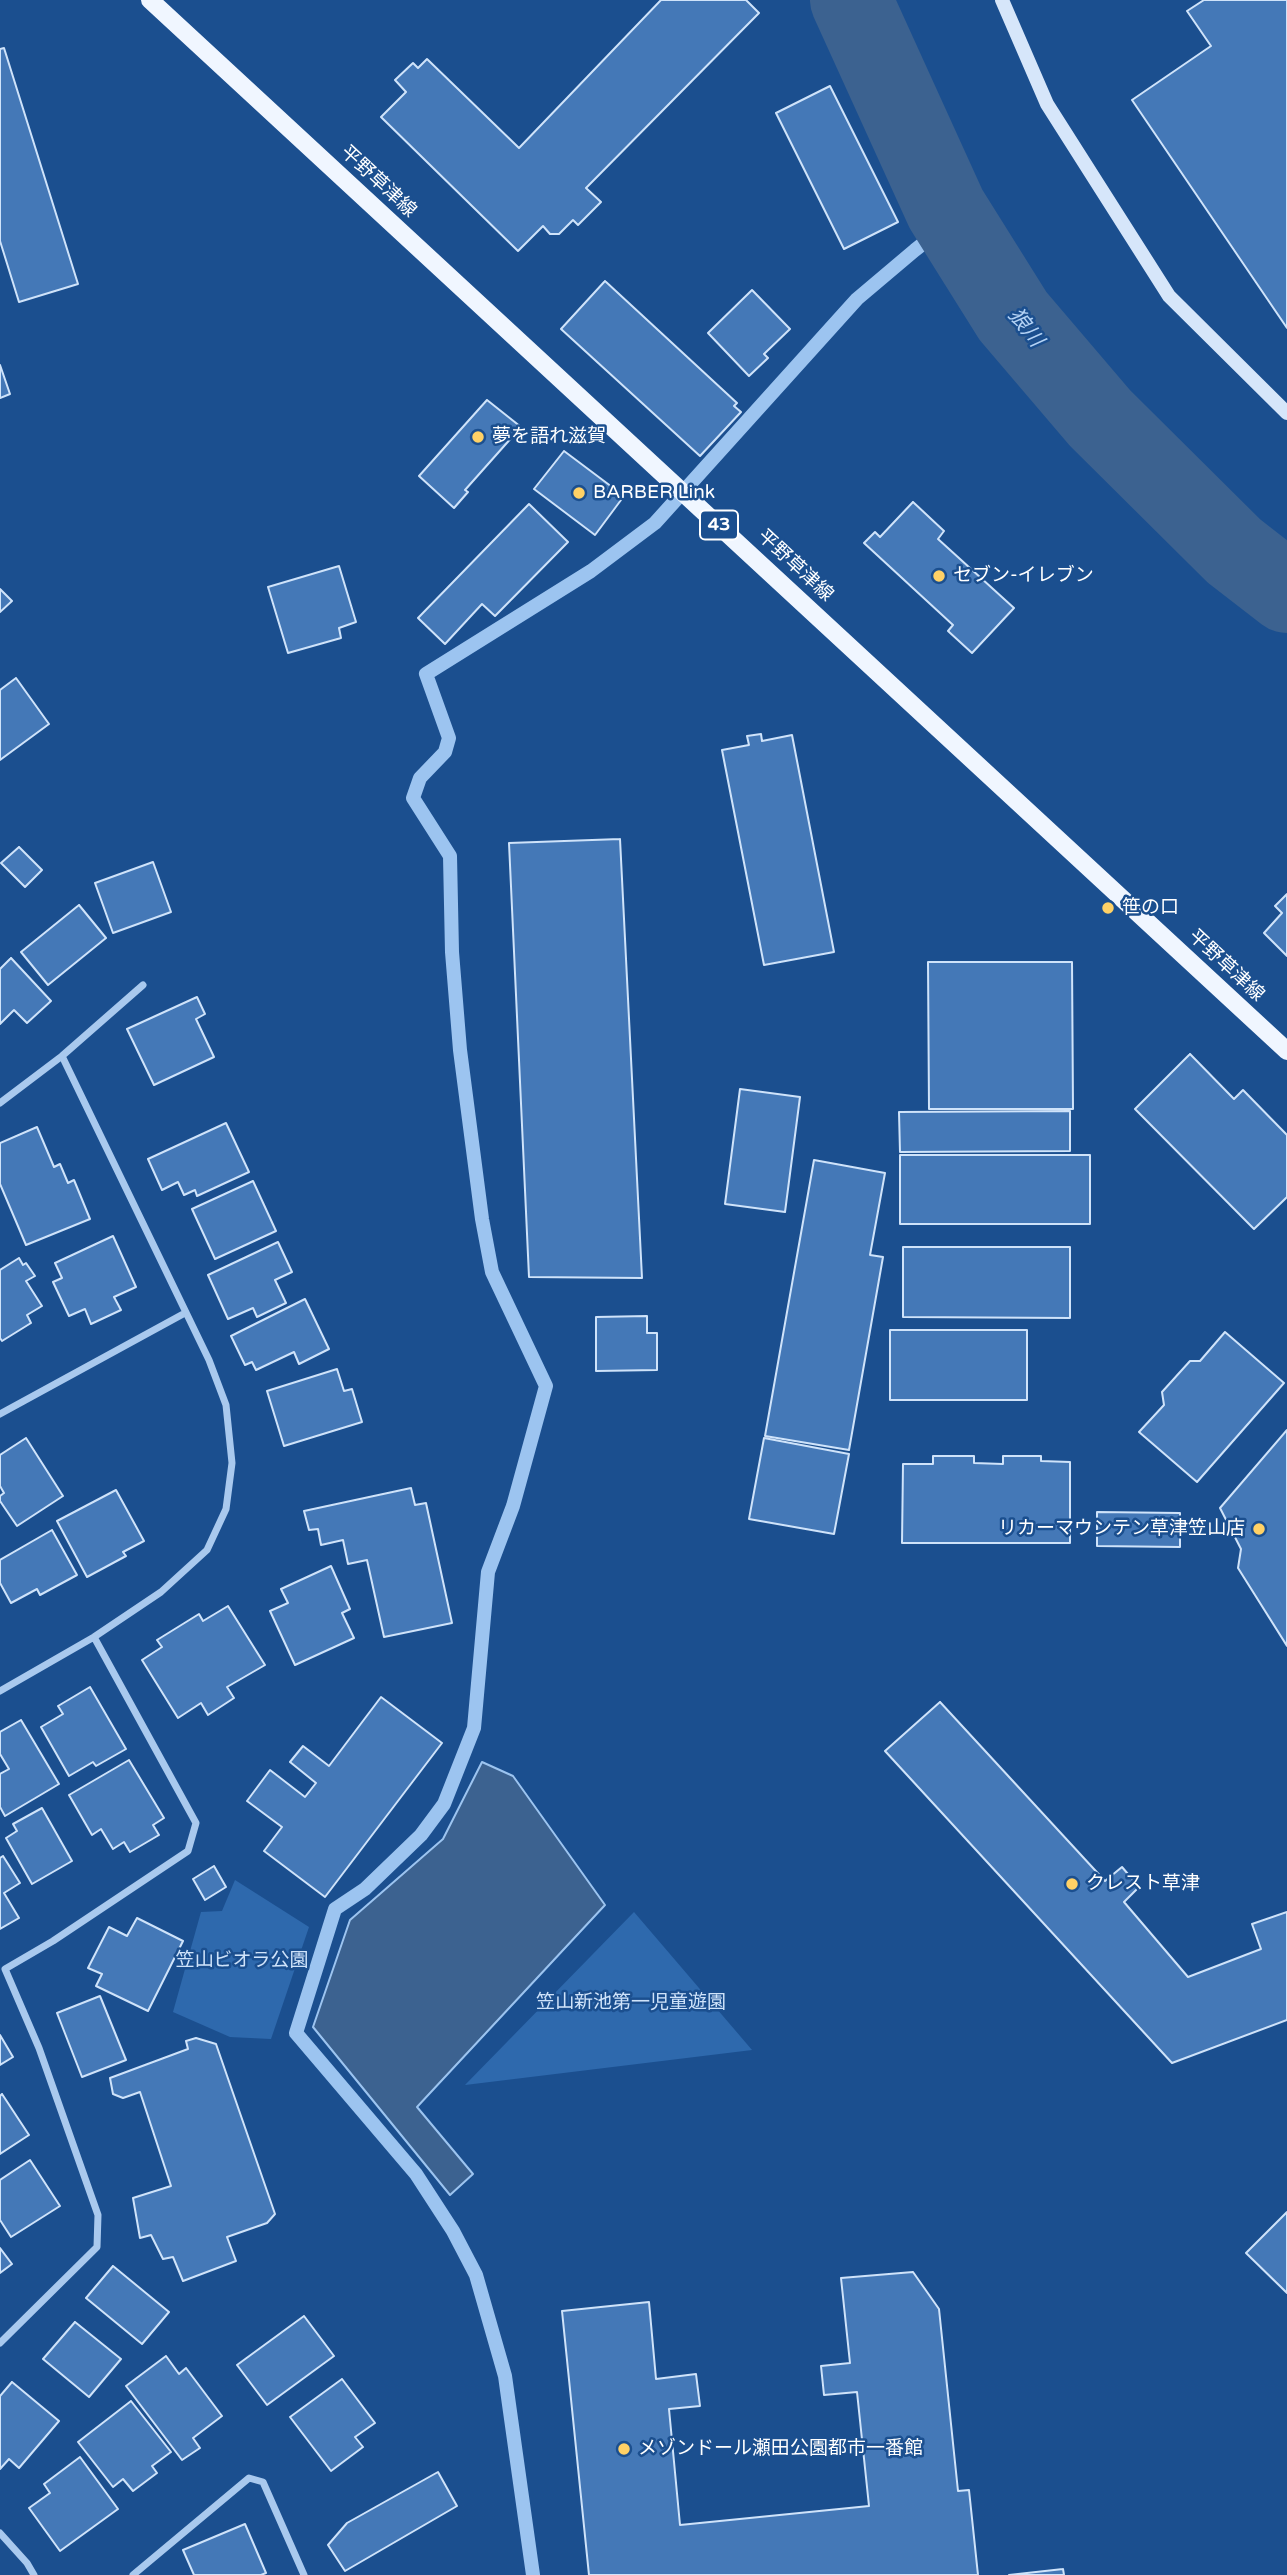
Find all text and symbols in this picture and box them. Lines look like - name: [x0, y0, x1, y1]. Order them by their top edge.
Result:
- street label: 平野草津線: [335, 141, 421, 223]
- water label: 狼川: [1002, 304, 1048, 352]
- place label: 夢を語れ滋賀: [492, 426, 606, 448]
- marker: 夢を語れ滋賀: [470, 429, 486, 445]
- place label: BARBER Link: [593, 482, 715, 504]
- marker: BARBER Link: [571, 485, 587, 501]
- road number: 43: [700, 510, 738, 540]
- street label: 平野草津線: [752, 525, 838, 607]
- place label: セブン-イレブン: [953, 565, 1094, 587]
- marker: セブン-イレブン: [931, 568, 947, 584]
- place label: 笹の口: [1122, 897, 1179, 919]
- marker: 笹の口: [1100, 900, 1116, 916]
- street label: 平野草津線: [1183, 925, 1269, 1007]
- place label: リカーマウンテン草津笠山店: [998, 1518, 1245, 1540]
- marker: リカーマウンテン草津笠山店: [1251, 1521, 1267, 1537]
- place label: クレスト草津: [1086, 1873, 1200, 1895]
- marker: クレスト草津: [1064, 1876, 1080, 1892]
- park label: 笠山ビオラ公園: [176, 1950, 308, 1972]
- park label: 笠山新池第一児童遊園: [536, 1992, 726, 2014]
- place label: メゾンドール瀬田公園都市一番館: [638, 2438, 923, 2460]
- marker: メゾンドール瀬田公園都市一番館: [616, 2441, 632, 2457]

